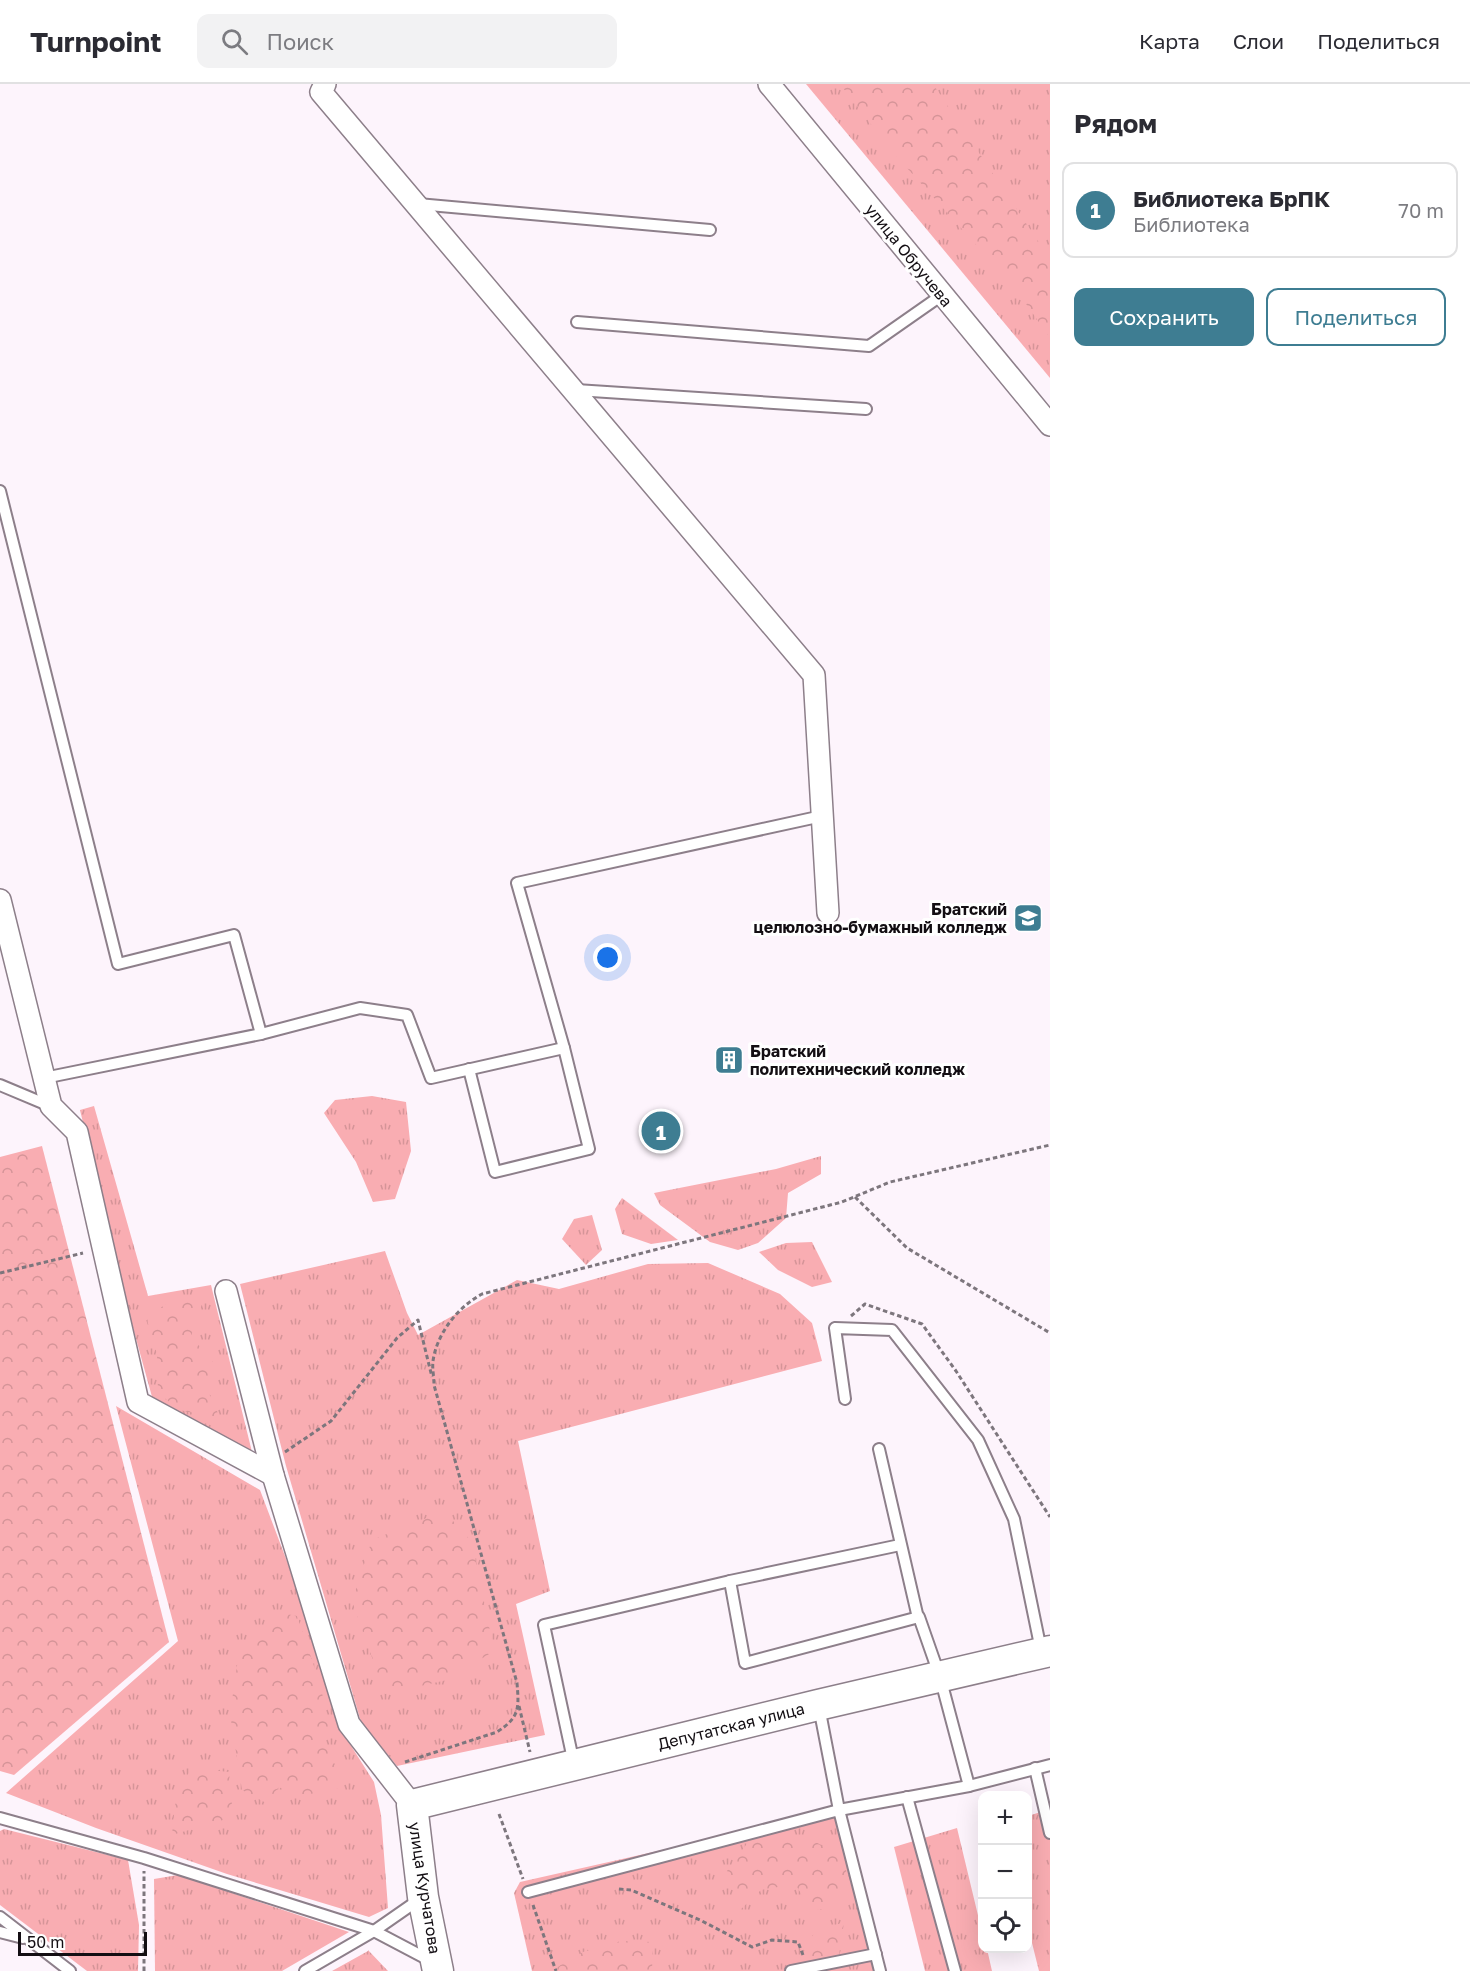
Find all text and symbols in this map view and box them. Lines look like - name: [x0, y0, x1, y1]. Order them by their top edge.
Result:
- search box: [197, 14, 617, 68]
- text: Turnpoint: [30, 25, 161, 58]
- icon: search: [218, 25, 251, 58]
- text: Поиск: [266, 28, 334, 55]
- text: Карта: [1139, 28, 1200, 54]
- text: Слои: [1233, 28, 1284, 54]
- text: Поделиться: [1317, 28, 1440, 54]
- text: Рядом: [1074, 108, 1157, 139]
- text: Библиотека БрПК: [1133, 185, 1330, 212]
- text: 1: [1090, 198, 1101, 222]
- text: 70 m: [1398, 198, 1444, 222]
- street label: улица Обручева: [861, 199, 957, 311]
- text: Библиотека: [1133, 212, 1250, 236]
- button: Сохранить: [1074, 288, 1254, 346]
- button: Поделиться: [1266, 288, 1446, 346]
- place label: Братский целюлозно-бумажный колледж: [754, 899, 1007, 937]
- school or university icon: Братский целюлозно-бумажный колледж: [1012, 902, 1044, 934]
- your location: [593, 943, 622, 972]
- place label: Братский политехнический колледж: [750, 1041, 965, 1079]
- building icon: Братский политехнический колледж: [713, 1044, 745, 1076]
- pin: 1: [642, 1108, 680, 1154]
- street label: Депутатская улица: [656, 1698, 806, 1754]
- map controls: [978, 1791, 1032, 1953]
- button: +: [978, 1791, 1032, 1845]
- street label: улица Курчатова: [405, 1821, 445, 1955]
- button: −: [978, 1845, 1032, 1899]
- button: locate: [978, 1899, 1032, 1953]
- scale bar: [18, 1929, 147, 1956]
- text: 50 m: [27, 1932, 64, 1952]

